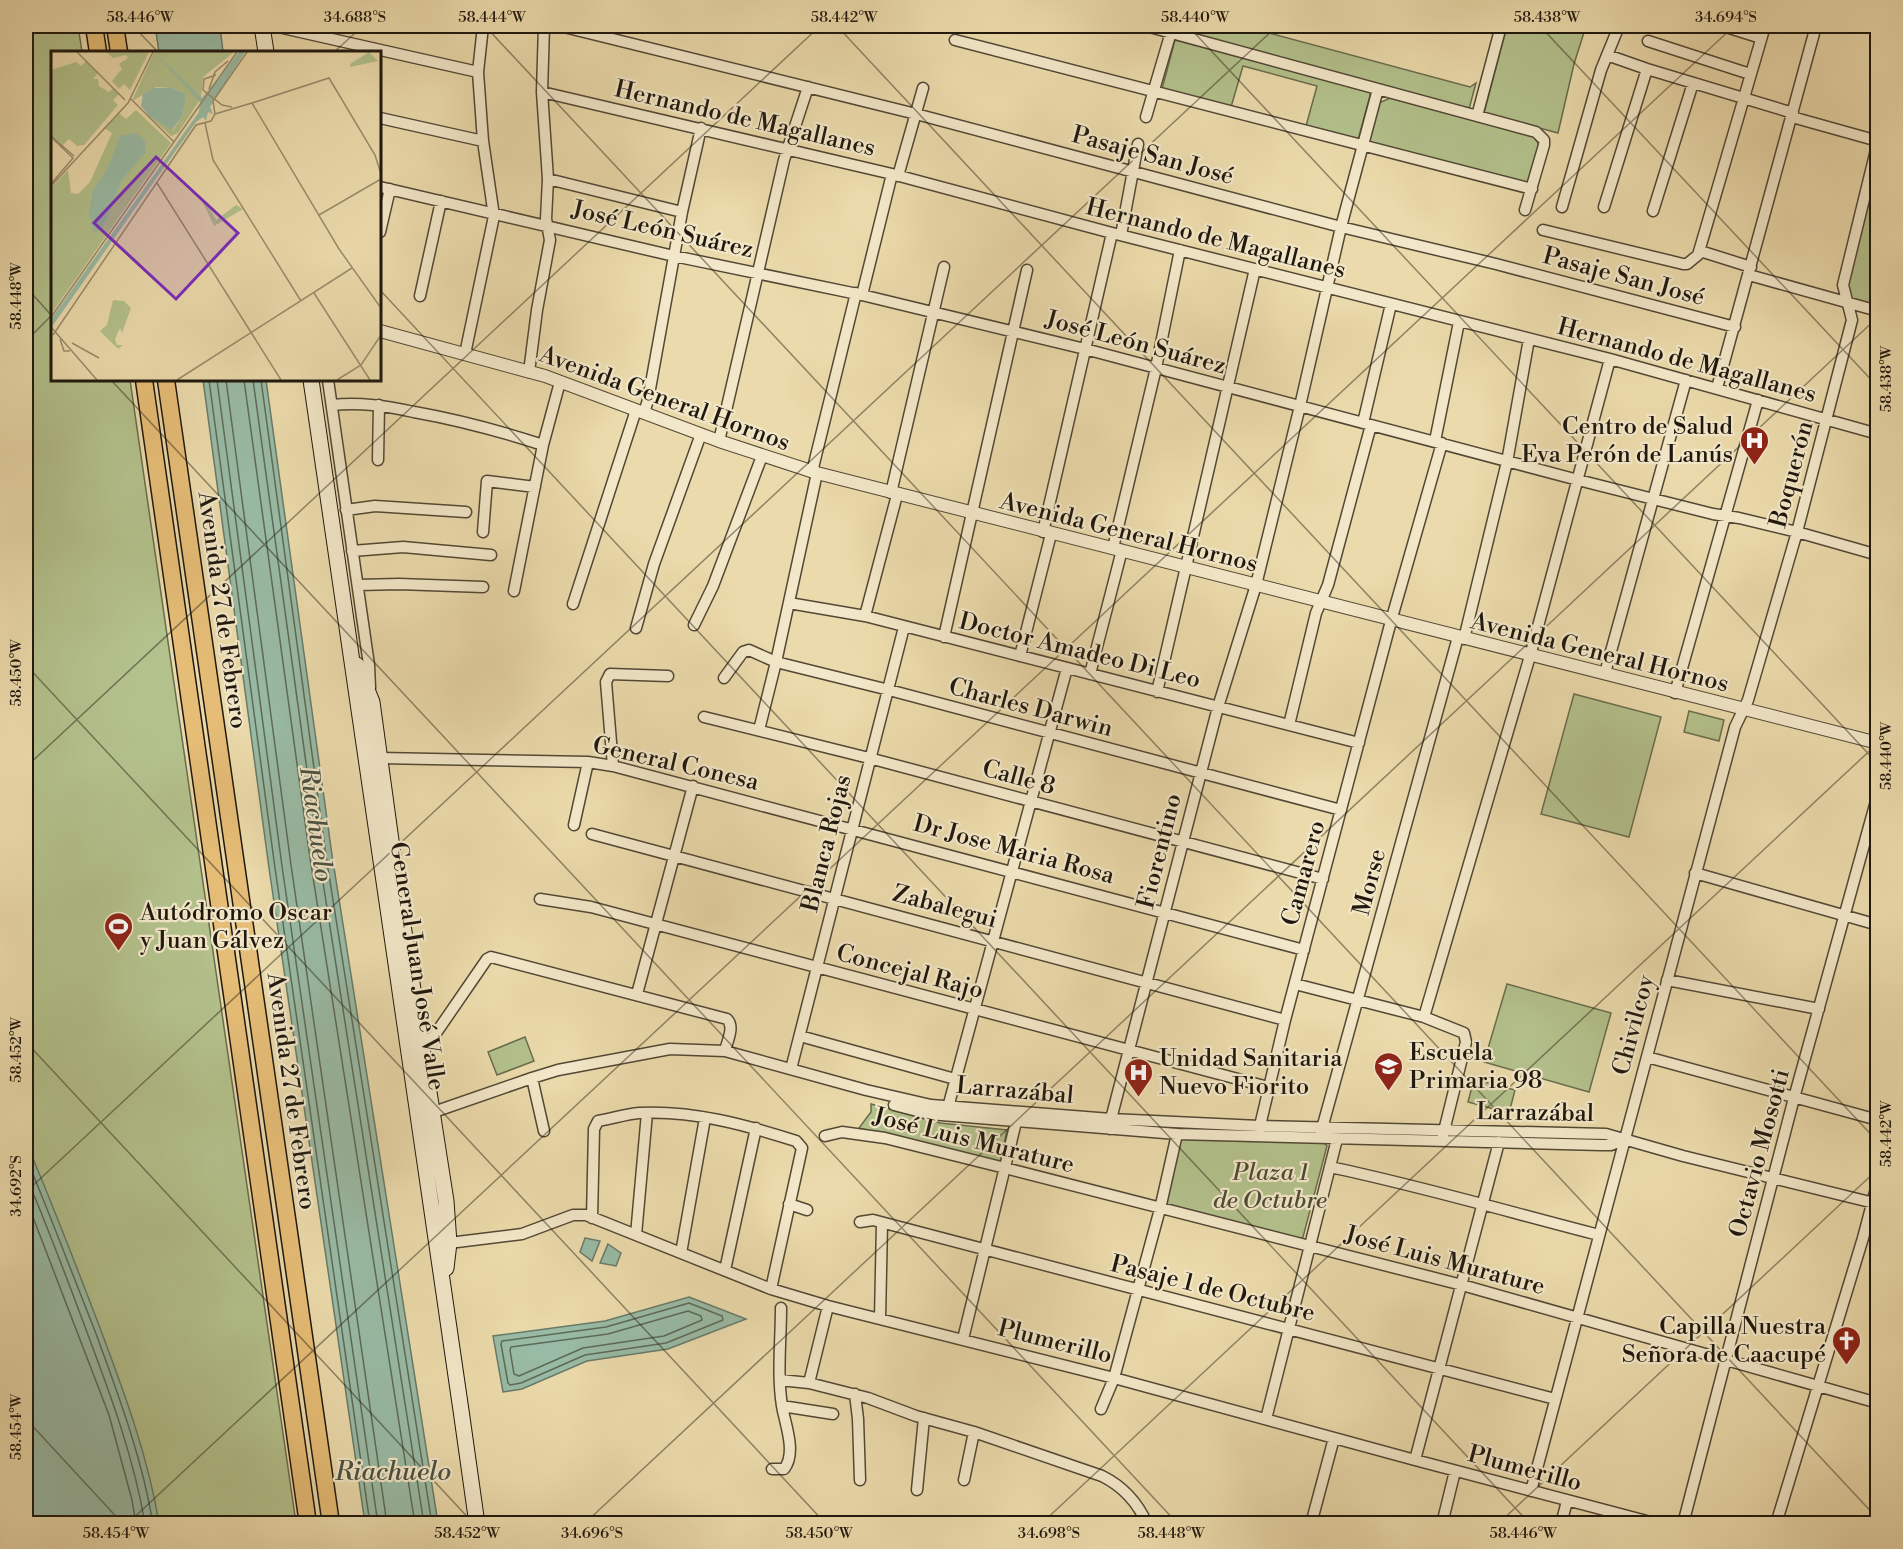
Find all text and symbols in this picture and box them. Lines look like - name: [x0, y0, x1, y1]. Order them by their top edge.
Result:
- text: 58.446°W: [106, 8, 174, 27]
- text: 34.688°S: [324, 8, 386, 27]
- text: 58.444°W: [458, 8, 526, 27]
- text: 58.442°W: [811, 8, 878, 27]
- text: 58.440°W: [1161, 8, 1229, 27]
- text: 58.438°W: [1514, 8, 1581, 27]
- text: 34.694°S: [1695, 8, 1757, 27]
- inset map: [51, 51, 381, 381]
- street label: Hernando de Magallanes: [611, 74, 878, 164]
- street label: Pasaje San José: [1069, 120, 1237, 192]
- street label: Hernando de Magallanes: [1083, 192, 1349, 286]
- street label: José León Suárez: [568, 194, 757, 265]
- street label: Pasaje San José: [1540, 241, 1708, 313]
- text: 58.448°W: [7, 262, 26, 330]
- street label: José León Suárez: [1041, 304, 1229, 381]
- street label: Hernando de Magallanes: [1554, 312, 1819, 410]
- street label: Avenida General Hornos: [534, 339, 794, 458]
- text: 58.438°W: [1877, 345, 1896, 412]
- place label: Centro de Salud Eva Perón de Lanús: [1521, 412, 1733, 470]
- street label: Boquerón: [1763, 418, 1821, 532]
- hospital icon: Centro de Salud Eva Perón de Lanús: [1738, 424, 1770, 466]
- street label: Avenida General Hornos: [996, 486, 1261, 580]
- street label: Avenida 27 de Febrero: [190, 489, 254, 731]
- street label: Doctor Amadeo Di Leo: [956, 606, 1204, 696]
- street label: Avenida General Hornos: [1467, 606, 1732, 700]
- text: 58.450°W: [7, 639, 26, 707]
- street label: Charles Darwin: [946, 672, 1116, 744]
- text: 58.440°W: [1877, 722, 1896, 790]
- street label: General Conesa: [590, 730, 763, 798]
- street label: Calle 8: [979, 754, 1059, 802]
- water label: Riachuelo: [292, 763, 340, 884]
- street label: Blanca Rojas: [795, 772, 858, 916]
- street label: Fiorentino: [1131, 790, 1189, 912]
- street label: Dr Jose Maria Rosa: [910, 809, 1118, 891]
- street label: Camarero: [1276, 817, 1332, 929]
- street label: General Juan José Valle: [383, 840, 451, 1092]
- street label: Morse: [1347, 846, 1393, 919]
- street label: Zabalegui: [889, 879, 1000, 935]
- place label: Autódromo Oscar y Juan Gálvez: [139, 898, 332, 956]
- sports icon: Autódromo Oscar y Juan Gálvez: [103, 910, 135, 952]
- street label: Concejal Rajo: [833, 938, 987, 1006]
- street label: Avenida 27 de Febrero: [259, 970, 323, 1212]
- street label: Chivilcoy: [1606, 972, 1662, 1079]
- text: 58.452°W: [7, 1017, 26, 1083]
- place label: Escuela Primaria 98: [1409, 1038, 1542, 1096]
- place label: Unidad Sanitaria Nuevo Fiorito: [1159, 1044, 1343, 1102]
- school or university icon: Escuela Primaria 98: [1372, 1050, 1404, 1092]
- hospital icon: Unidad Sanitaria Nuevo Fiorito: [1122, 1056, 1154, 1098]
- street label: Octavio Mosotti: [1723, 1066, 1797, 1241]
- street label: Larrazábal: [955, 1071, 1075, 1111]
- street label: Larrazábal: [1476, 1097, 1594, 1129]
- text: 58.442°W: [1877, 1100, 1896, 1167]
- street label: José Luis Murature: [869, 1101, 1077, 1180]
- text: 34.692°S: [7, 1155, 26, 1217]
- park label: Plaza 1 de Octubre: [1213, 1158, 1327, 1216]
- street label: José Luis Murature: [1340, 1220, 1548, 1302]
- street label: Pasaje 1 de Octubre: [1107, 1249, 1318, 1329]
- place label: Capilla Nuestra Señora de Caacupé: [1622, 1312, 1827, 1370]
- street label: Plumerillo: [994, 1313, 1115, 1371]
- church icon: Capilla Nuestra Señora de Caacupé: [1831, 1324, 1863, 1366]
- text: 58.454°W: [7, 1393, 26, 1460]
- street label: Plumerillo: [1464, 1439, 1585, 1499]
- water label: Riachuelo: [334, 1456, 451, 1488]
- text: 58.454°W: [83, 1524, 150, 1543]
- text: 58.452°W: [434, 1524, 500, 1543]
- text: 34.696°S: [561, 1524, 623, 1543]
- text: 58.450°W: [785, 1524, 853, 1543]
- text: 34.698°S: [1018, 1524, 1080, 1543]
- text: 58.448°W: [1137, 1524, 1205, 1543]
- text: 58.446°W: [1489, 1524, 1557, 1543]

